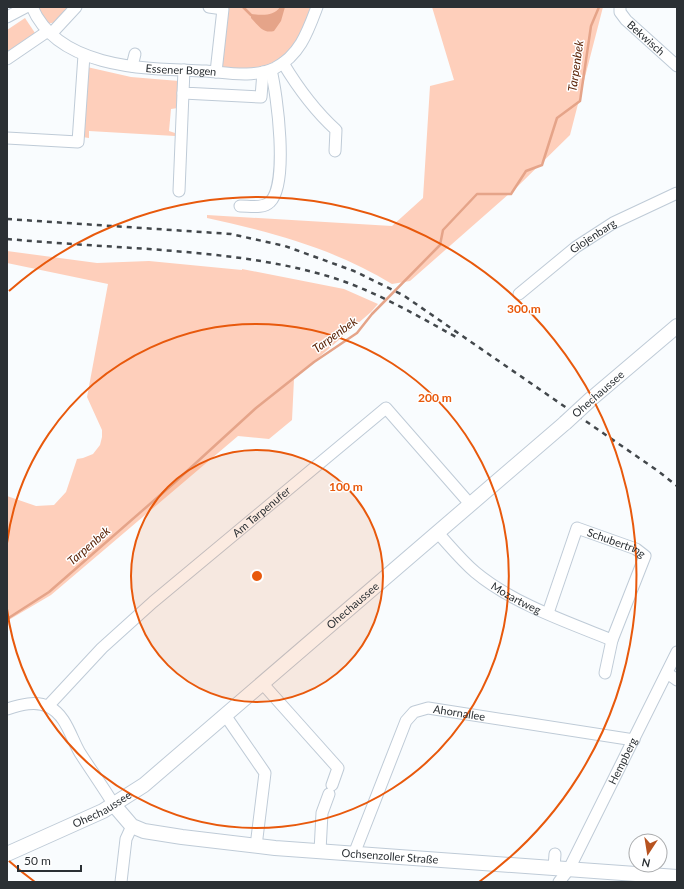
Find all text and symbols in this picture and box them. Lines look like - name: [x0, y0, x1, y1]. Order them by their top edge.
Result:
- street label: Bekwisch: [625, 18, 668, 58]
- water label: Tarpenbek: [564, 39, 587, 93]
- street label: Essener Bogen: [145, 61, 217, 78]
- street label: Glojenbarg: [567, 216, 618, 256]
- text: 300 m: [507, 301, 541, 316]
- water label: Tarpenbek: [309, 313, 360, 356]
- street label: Ohechaussee: [569, 367, 627, 420]
- text: 200 m: [418, 390, 452, 405]
- text: 100 m: [329, 479, 363, 494]
- street label: Am Tarpenufer: [229, 483, 293, 539]
- water label: Tarpenbek: [64, 523, 113, 568]
- street label: Schubertring: [586, 525, 649, 560]
- centre of rings: [250, 569, 264, 583]
- street label: Ohechaussee: [324, 579, 381, 631]
- street label: Mozartweg: [489, 579, 543, 616]
- street label: Ahornallee: [432, 702, 486, 723]
- street label: Hempberg: [605, 735, 640, 786]
- street label: Ohechaussee: [70, 788, 134, 830]
- north arrow: [628, 833, 668, 873]
- street label: Ochsenzoller Straße: [341, 846, 439, 866]
- scale bar: [18, 847, 81, 873]
- text: 50 m: [24, 853, 51, 868]
- text: N: [640, 856, 651, 871]

